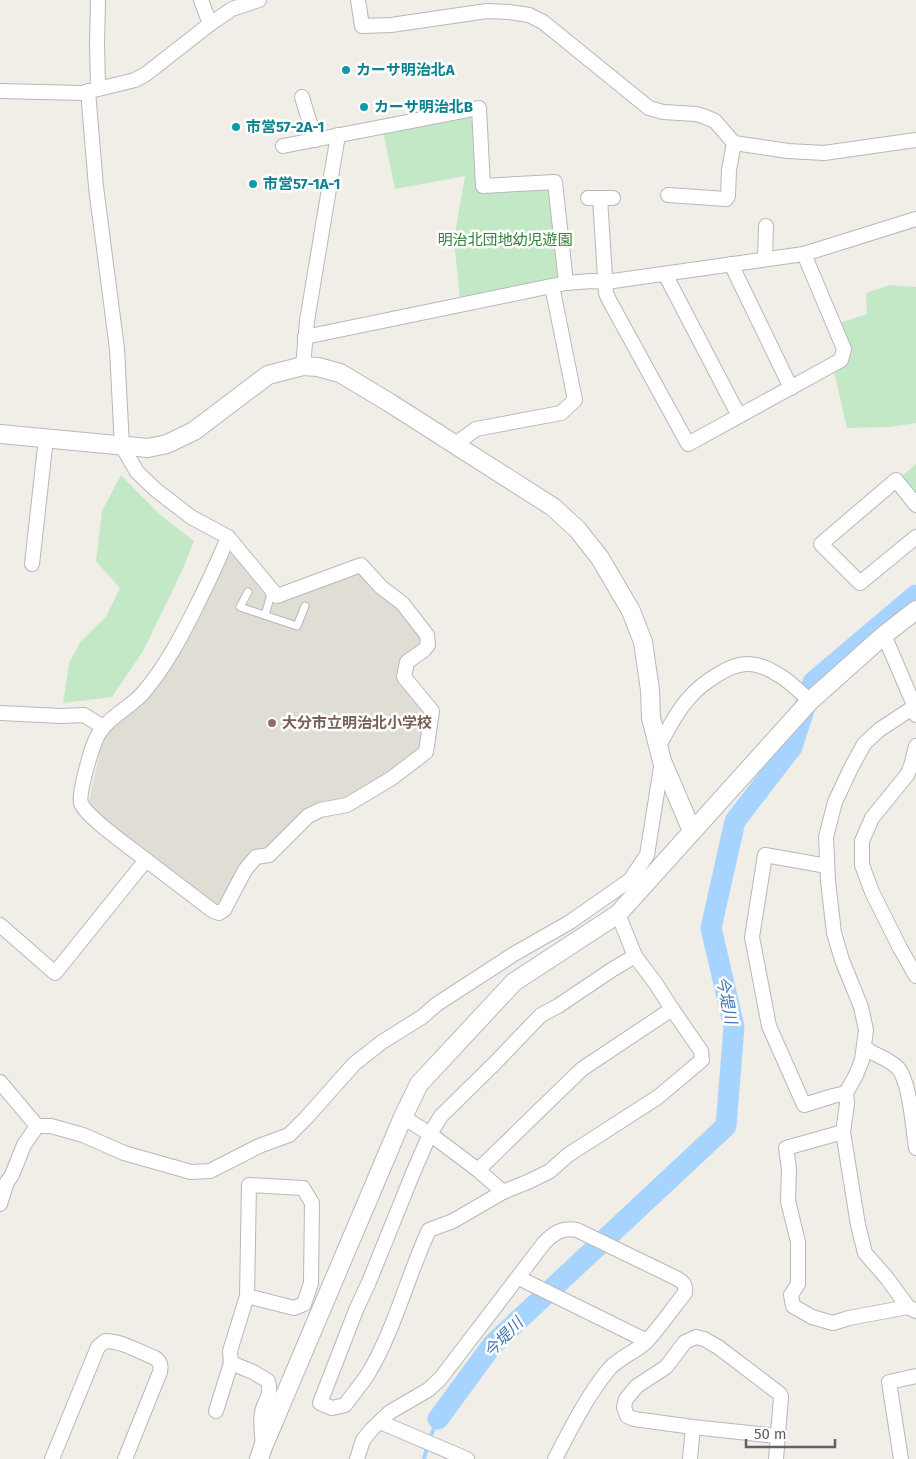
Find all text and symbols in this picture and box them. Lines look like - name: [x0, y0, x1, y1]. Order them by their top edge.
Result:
- place label: カーサ明治北A: [356, 61, 456, 79]
- marker: カーサ明治北A: [340, 64, 352, 76]
- place label: カーサ明治北B: [374, 98, 473, 116]
- marker: カーサ明治北B: [358, 101, 370, 113]
- place label: 市営57-2A-1: [246, 118, 325, 136]
- marker: 市営57-2A-1: [230, 121, 242, 133]
- place label: 市営57-1A-1: [263, 175, 340, 193]
- marker: 市営57-1A-1: [247, 178, 259, 190]
- park label: 明治北団地幼児遊園: [437, 231, 573, 249]
- place label: 大分市立明治北小学校: [282, 714, 432, 732]
- marker: 大分市立明治北小学校: [266, 717, 278, 729]
- water label: 今堤川: [712, 975, 741, 1028]
- water label: 今堤川: [480, 1312, 528, 1361]
- scale bar: [746, 1416, 835, 1448]
- text: 50 m: [754, 1425, 787, 1443]

